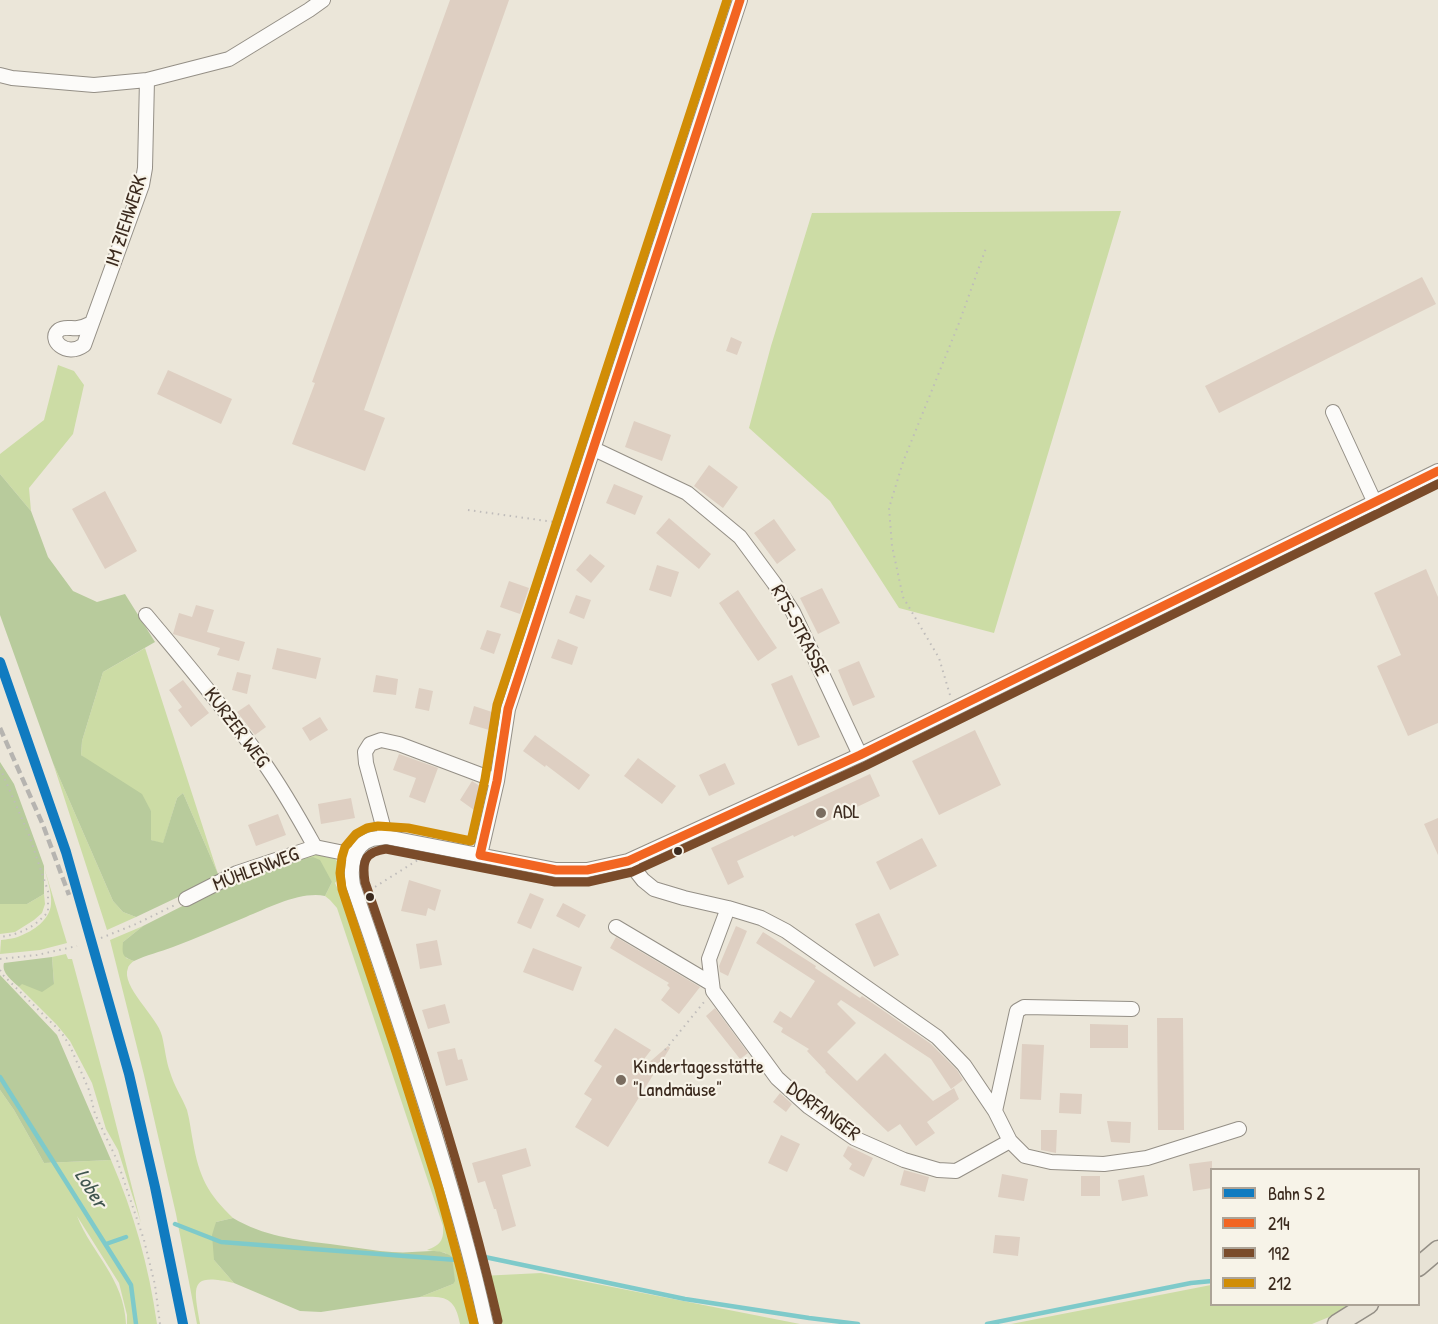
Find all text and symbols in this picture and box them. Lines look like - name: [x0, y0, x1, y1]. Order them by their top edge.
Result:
- street label: IM ZIEHWERK: [101, 172, 153, 270]
- street label: RTS-STRASSE: [765, 581, 833, 681]
- street label: KURZER WEG: [198, 683, 274, 773]
- place label: ADL: [833, 801, 860, 825]
- marker: ADL: [814, 806, 828, 820]
- street label: MÜHLENWEG: [210, 843, 302, 897]
- unlabelled marker: [672, 845, 684, 857]
- unlabelled marker: [364, 891, 376, 903]
- place label: Kindertagesstätte "Landmäuse": [633, 1056, 764, 1103]
- marker: Kindertagesstätte "Landmäuse": [614, 1073, 628, 1087]
- street label: DORFANGER: [782, 1077, 864, 1147]
- water label: Lober: [68, 1165, 112, 1213]
- legend: [1210, 1168, 1420, 1306]
- text: Bahn S 2: [1268, 1181, 1325, 1206]
- text: 214: [1268, 1211, 1290, 1236]
- text: 192: [1268, 1241, 1290, 1266]
- text: 212: [1268, 1271, 1291, 1296]

